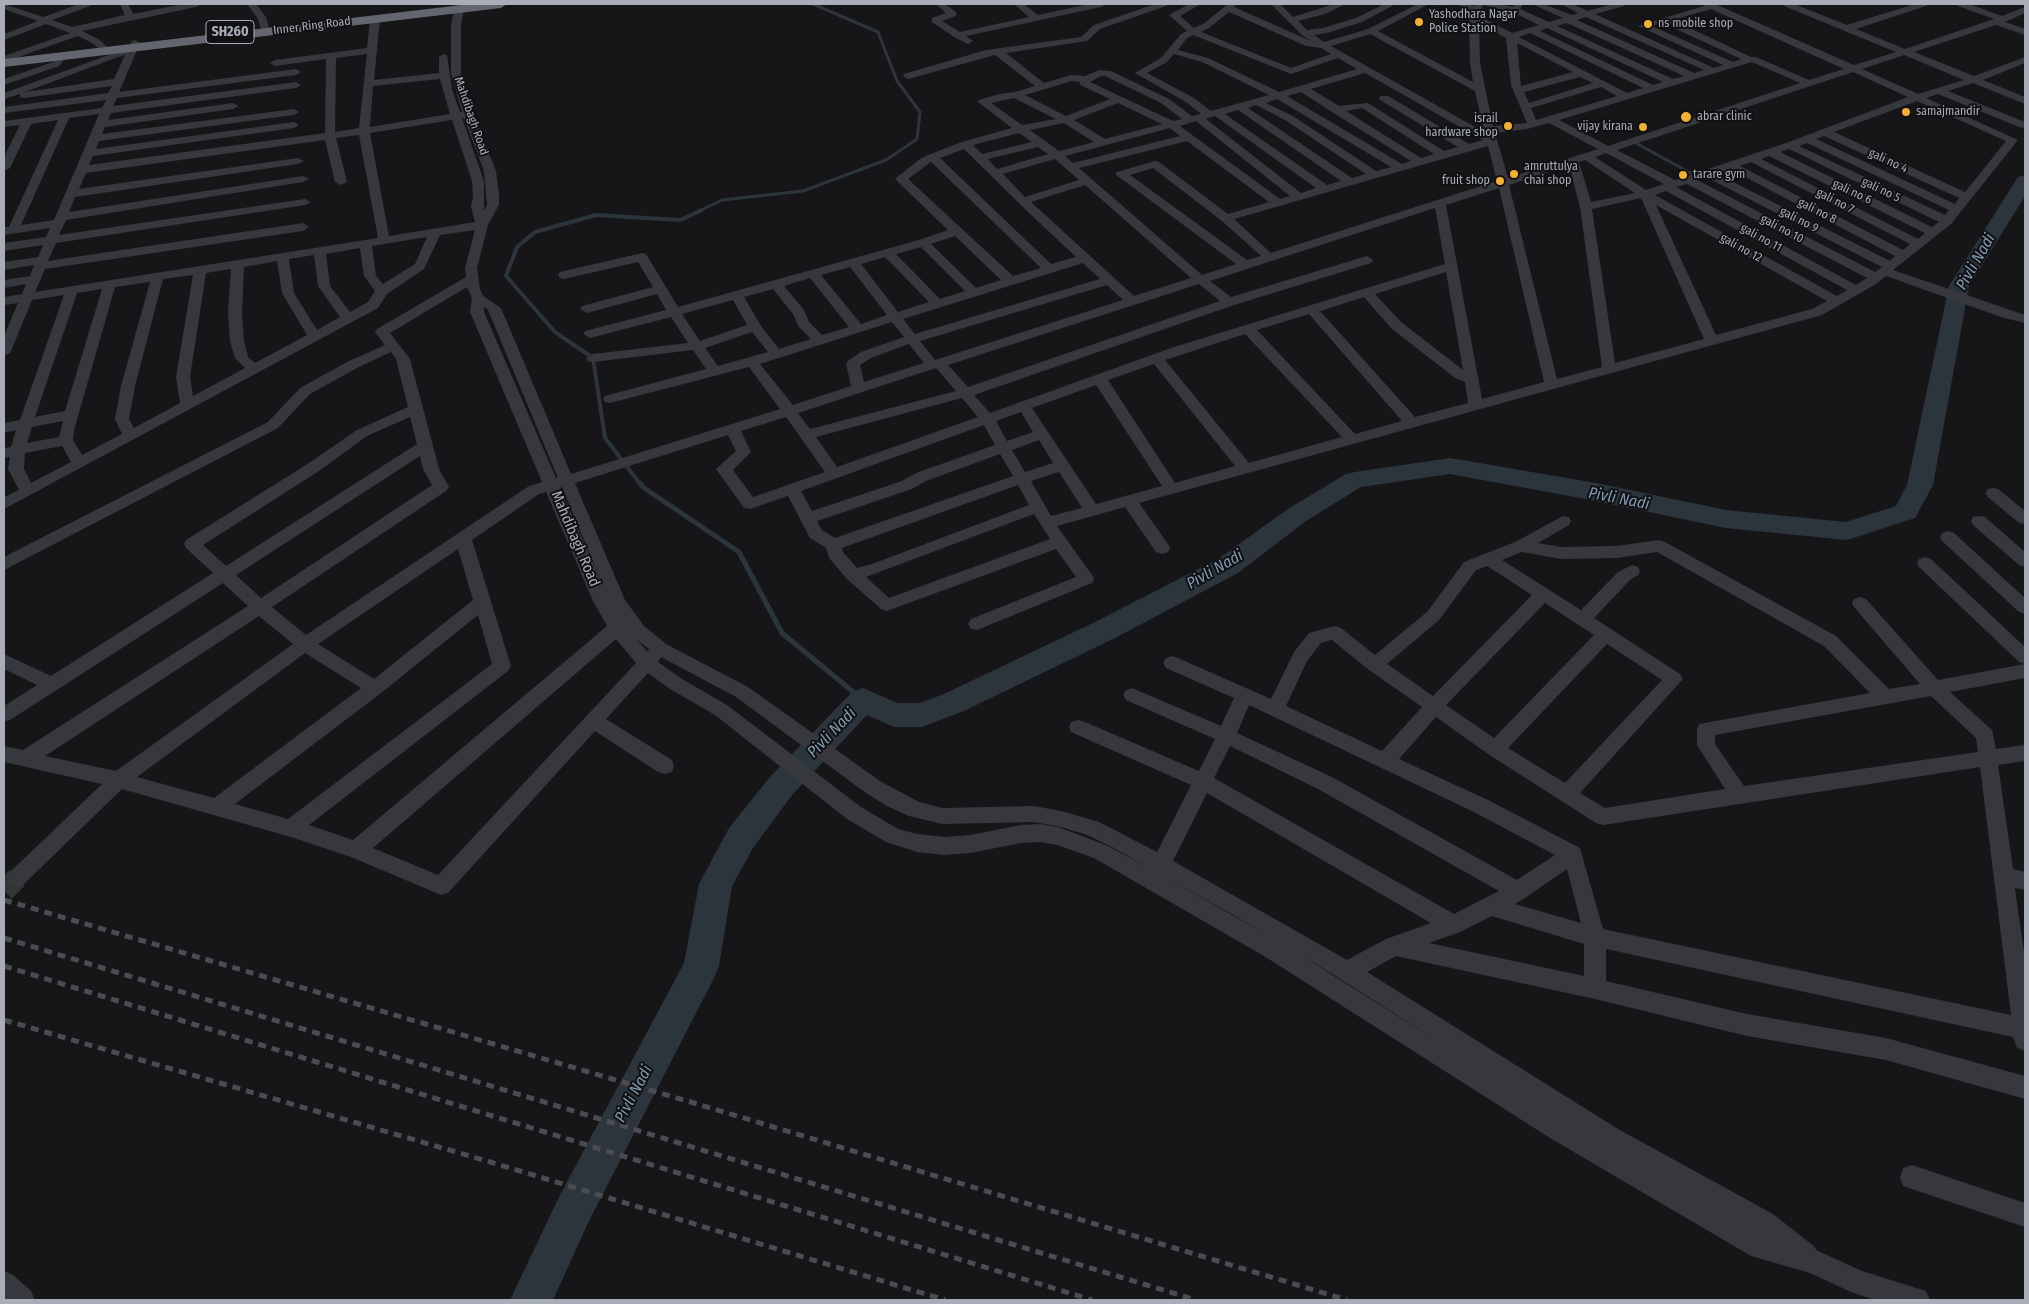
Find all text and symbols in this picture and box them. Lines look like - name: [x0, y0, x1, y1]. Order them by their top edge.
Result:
- place label: Yashodhara Nagar Police Station: [1429, 8, 1517, 36]
- street label: Inner Ring Road: [272, 14, 352, 38]
- marker: Yashodhara Nagar Police Station: [1413, 16, 1425, 28]
- place label: ns mobile shop: [1658, 17, 1733, 31]
- marker: ns mobile shop: [1642, 18, 1654, 30]
- road number: SH260: [206, 21, 254, 44]
- street label: Mahdibagh Road: [451, 75, 491, 157]
- place label: samajmandir: [1916, 105, 1980, 119]
- marker: samajmandir: [1900, 106, 1912, 118]
- marker: abrar clinic: [1679, 110, 1693, 124]
- place label: abrar clinic: [1697, 110, 1752, 124]
- place label: israil hardware shop: [1425, 112, 1498, 140]
- marker: israil hardware shop: [1502, 120, 1514, 132]
- place label: vijay kirana: [1577, 120, 1633, 134]
- marker: vijay kirana: [1637, 121, 1649, 133]
- street label: gali no 4: [1866, 146, 1910, 176]
- place label: amruttulya chai shop: [1524, 160, 1578, 188]
- marker: amruttulya chai shop: [1508, 168, 1520, 180]
- place label: tarare gym: [1693, 168, 1745, 182]
- marker: tarare gym: [1677, 169, 1689, 181]
- place label: fruit shop: [1442, 174, 1490, 188]
- marker: fruit shop: [1494, 175, 1506, 187]
- street label: gali no 5: [1859, 175, 1903, 205]
- street label: gali no 6: [1830, 176, 1874, 208]
- street label: gali no 7: [1814, 185, 1856, 217]
- street label: gali no 8: [1795, 195, 1839, 227]
- street label: gali no 9: [1777, 204, 1821, 236]
- street label: gali no 10: [1758, 212, 1806, 246]
- street label: gali no 11: [1738, 221, 1784, 255]
- water label: Pivli Nadi: [1952, 230, 2000, 294]
- street label: gali no 12: [1718, 231, 1764, 265]
- water label: Pivli Nadi: [1587, 484, 1651, 514]
- street label: Mahdibagh Road: [547, 488, 603, 590]
- water label: Pivli Nadi: [1183, 546, 1247, 594]
- water label: Pivli Nadi: [804, 704, 860, 762]
- water label: Pivli Nadi: [611, 1062, 657, 1126]

